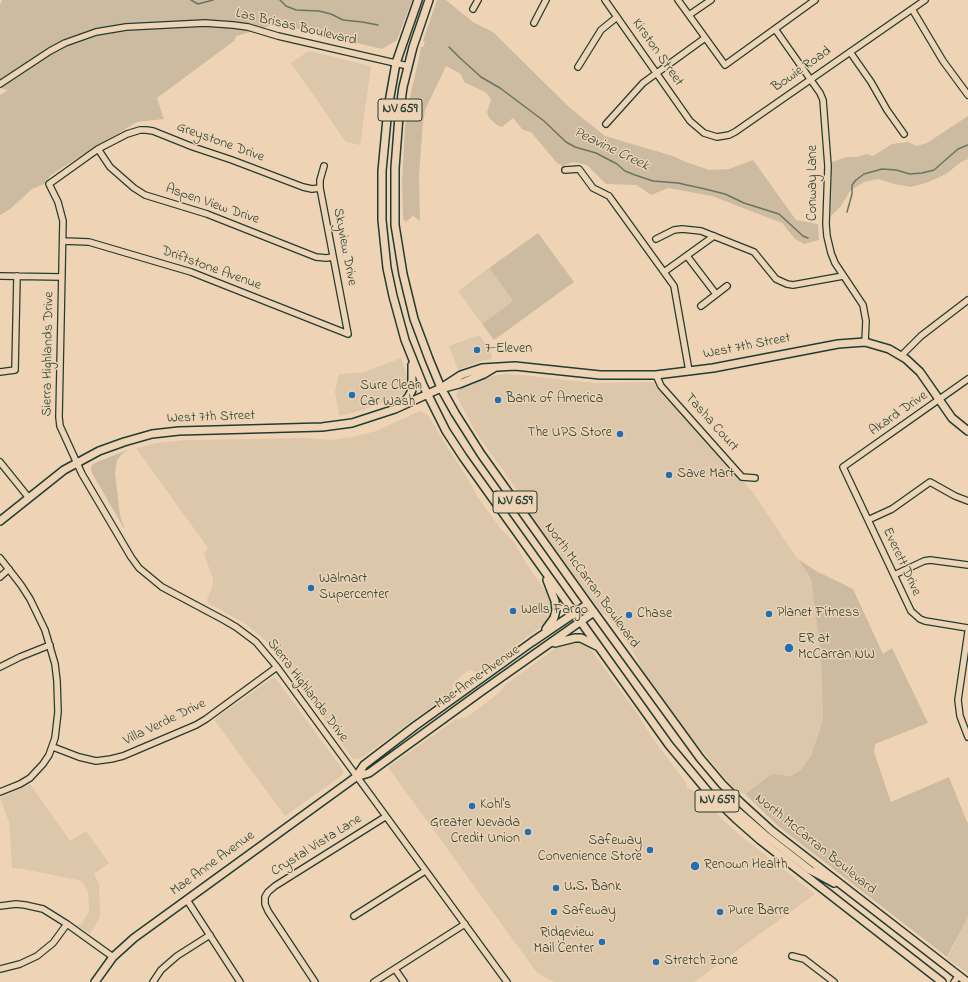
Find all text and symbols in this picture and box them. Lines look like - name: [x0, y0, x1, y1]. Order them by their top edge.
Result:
- street label: Las Brisas Boulevard: [234, 6, 358, 50]
- street label: Kirston Street: [628, 16, 686, 90]
- street label: Bowie Road: [769, 43, 835, 97]
- road number: NV 659: [378, 99, 422, 121]
- street label: Greystone Drive: [174, 119, 266, 167]
- water label: Peavine Creek: [570, 124, 652, 176]
- street label: Conway Lane: [806, 145, 822, 221]
- street label: Aspen View Drive: [163, 181, 261, 229]
- street label: Skyview Drive: [328, 207, 360, 287]
- street label: Driftstone Avenue: [159, 243, 263, 295]
- street label: Sierra Highlands Drive: [40, 291, 58, 417]
- street label: West 7th Street: [702, 330, 792, 364]
- place label: 7-Eleven: [485, 342, 532, 358]
- marker: 7-Eleven: [472, 345, 482, 355]
- place label: Sure Clean Car Wash: [360, 379, 422, 412]
- street label: Akard Drive: [867, 388, 931, 440]
- marker: Sure Clean Car Wash: [347, 390, 357, 400]
- street label: Tasha Court: [681, 390, 741, 456]
- place label: Bank of America: [506, 392, 603, 408]
- marker: Bank of America: [493, 395, 503, 405]
- street label: West 7th Street: [167, 408, 255, 428]
- place label: The UPS Store: [527, 426, 612, 442]
- marker: The UPS Store: [615, 429, 625, 439]
- place label: Save Mart: [677, 467, 734, 483]
- marker: Save Mart: [664, 470, 674, 480]
- road number: NV 659: [493, 491, 537, 513]
- street label: North McCarran Boulevard: [540, 520, 642, 652]
- street label: Everett Drive: [878, 525, 924, 599]
- place label: Walmart Supercenter: [319, 572, 389, 604]
- marker: Walmart Supercenter: [306, 583, 316, 593]
- place label: Wells Fargo: [521, 603, 588, 619]
- marker: Wells Fargo: [508, 606, 518, 616]
- place label: Planet Fitness: [777, 606, 859, 622]
- place label: Chase: [637, 607, 672, 623]
- marker: Planet Fitness: [764, 609, 774, 619]
- marker: Chase: [624, 610, 634, 620]
- place label: ER at McCarran NW: [798, 632, 875, 664]
- street label: Sierra Highlands Drive: [263, 636, 351, 746]
- street label: Mae Anne Avenue: [432, 642, 524, 714]
- marker: ER at McCarran NW: [783, 642, 795, 654]
- street label: Villa Verde Drive: [121, 696, 209, 750]
- road number: NV 659: [695, 790, 739, 812]
- street label: North McCarran Boulevard: [751, 791, 879, 899]
- place label: Kohl's: [480, 798, 511, 814]
- marker: Kohl's: [467, 801, 477, 811]
- street label: Crystal Vista Lane: [269, 811, 365, 881]
- place label: Greater Nevada Credit Union: [430, 816, 520, 848]
- marker: Greater Nevada Credit Union: [523, 827, 533, 837]
- street label: Mae Anne Avenue: [168, 828, 258, 900]
- place label: Safeway Convenience Store: [538, 834, 642, 866]
- marker: Safeway Convenience Store: [645, 845, 655, 855]
- place label: Renown Health: [704, 858, 787, 874]
- marker: Renown Health: [689, 860, 701, 872]
- place label: U.S. Bank: [564, 880, 621, 896]
- marker: U.S. Bank: [551, 883, 561, 893]
- place label: Safeway: [562, 904, 616, 920]
- place label: Pure Barre: [728, 904, 789, 920]
- marker: Safeway: [549, 907, 559, 917]
- marker: Pure Barre: [715, 907, 725, 917]
- place label: Ridgeview Mail Center: [533, 926, 594, 958]
- marker: Ridgeview Mail Center: [597, 937, 607, 947]
- place label: Stretch Zone: [664, 954, 738, 970]
- marker: Stretch Zone: [651, 957, 661, 967]

